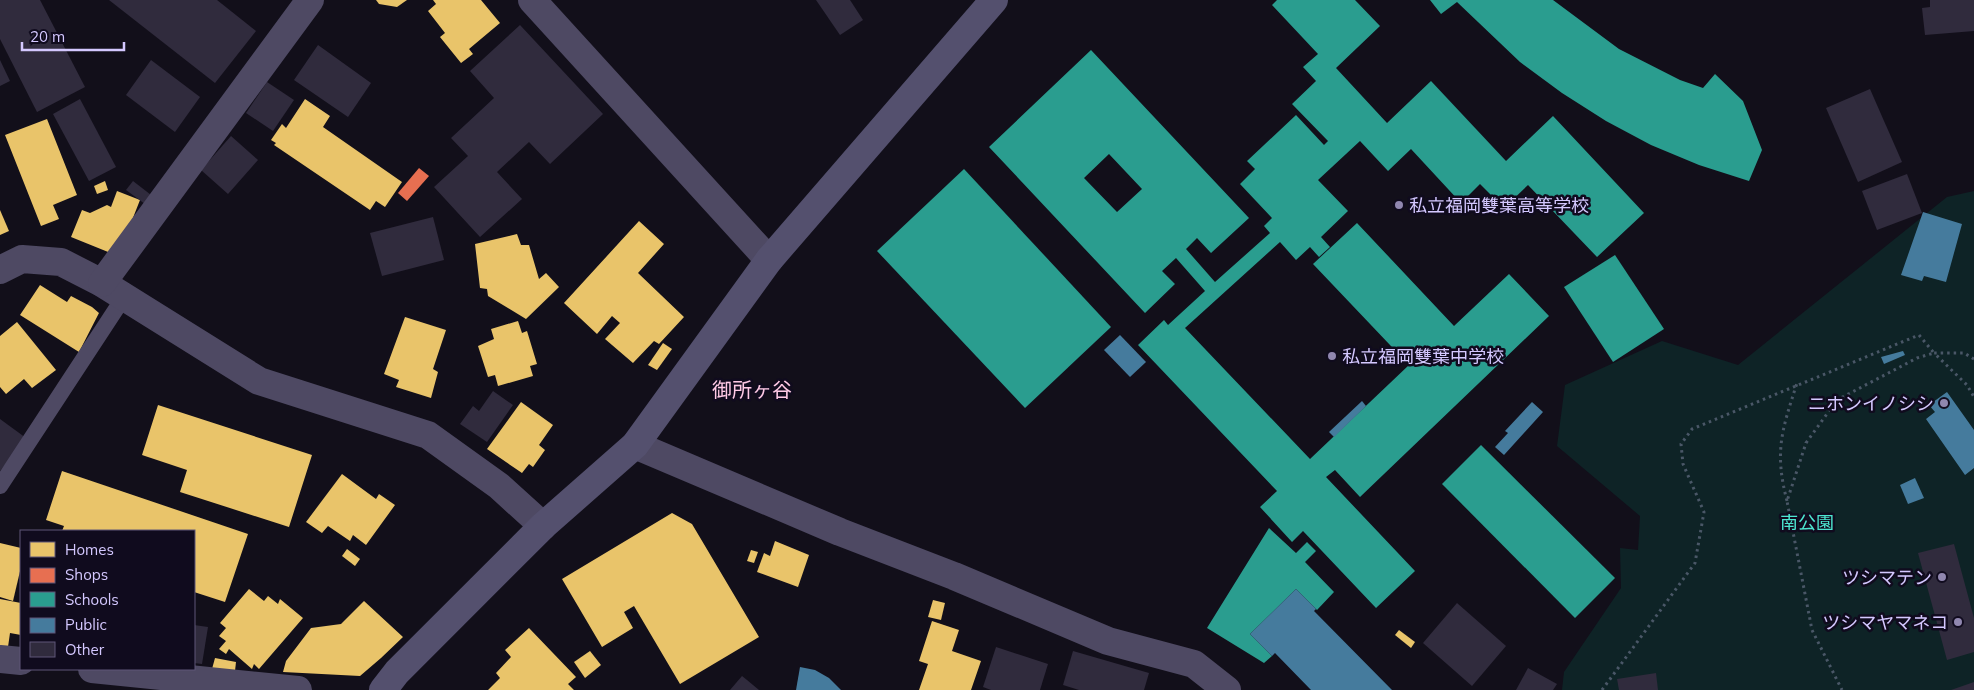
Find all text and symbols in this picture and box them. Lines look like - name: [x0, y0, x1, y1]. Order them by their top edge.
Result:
- scale bar: [22, 20, 125, 52]
- text: 20 m: [30, 27, 65, 46]
- place label: 私立福岡雙葉高等学校: [1409, 194, 1589, 217]
- marker: 私立福岡雙葉高等学校: [1393, 199, 1405, 211]
- place label: 私立福岡雙葉中学校: [1342, 345, 1504, 368]
- marker: 私立福岡雙葉中学校: [1326, 350, 1338, 362]
- district label: 御所ヶ谷: [712, 377, 792, 402]
- place label: ニホンイノシシ: [1808, 392, 1934, 415]
- marker: ニホンイノシシ: [1938, 397, 1950, 409]
- park label: 南公園: [1780, 511, 1834, 534]
- legend: [20, 530, 195, 670]
- text: Homes: [65, 540, 114, 559]
- text: Shops: [65, 565, 108, 584]
- place label: ツシマテン: [1842, 566, 1932, 589]
- marker: ツシマテン: [1936, 571, 1948, 583]
- text: Schools: [65, 590, 119, 609]
- place label: ツシマヤマネコ: [1822, 611, 1948, 634]
- text: Public: [65, 615, 107, 634]
- marker: ツシマヤマネコ: [1952, 616, 1964, 628]
- text: Other: [65, 640, 105, 659]

